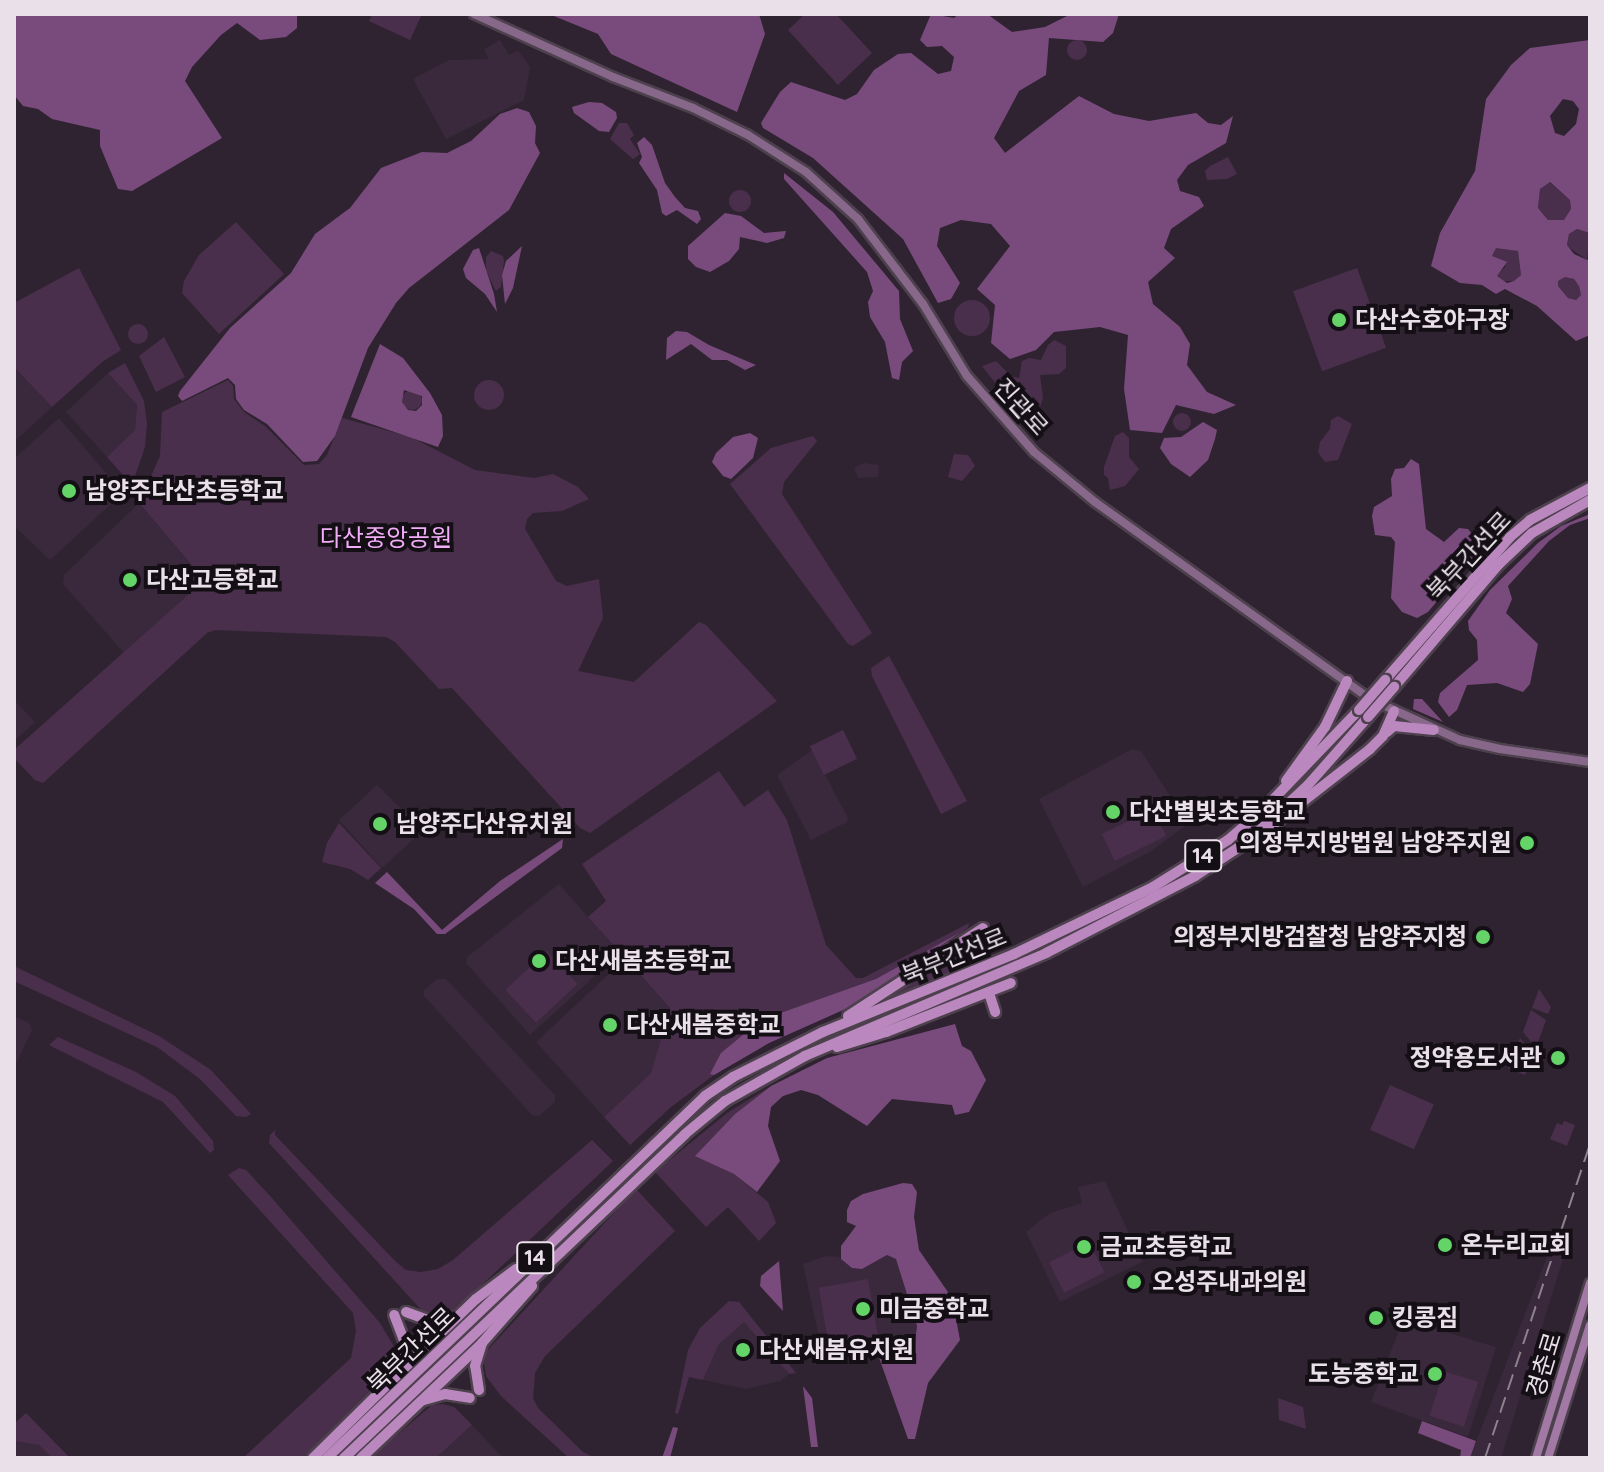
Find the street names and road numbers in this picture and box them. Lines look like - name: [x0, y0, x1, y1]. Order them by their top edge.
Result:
- street label: 진관로: [988, 373, 1054, 441]
- street label: 북부간선로: [1421, 506, 1517, 606]
- road number: 14: [1183, 838, 1223, 874]
- street label: 북부간선로: [897, 922, 1011, 990]
- road number: 14: [515, 1240, 555, 1276]
- street label: 북부간선로: [361, 1301, 461, 1399]
- street label: 경춘로: [1521, 1329, 1567, 1401]

